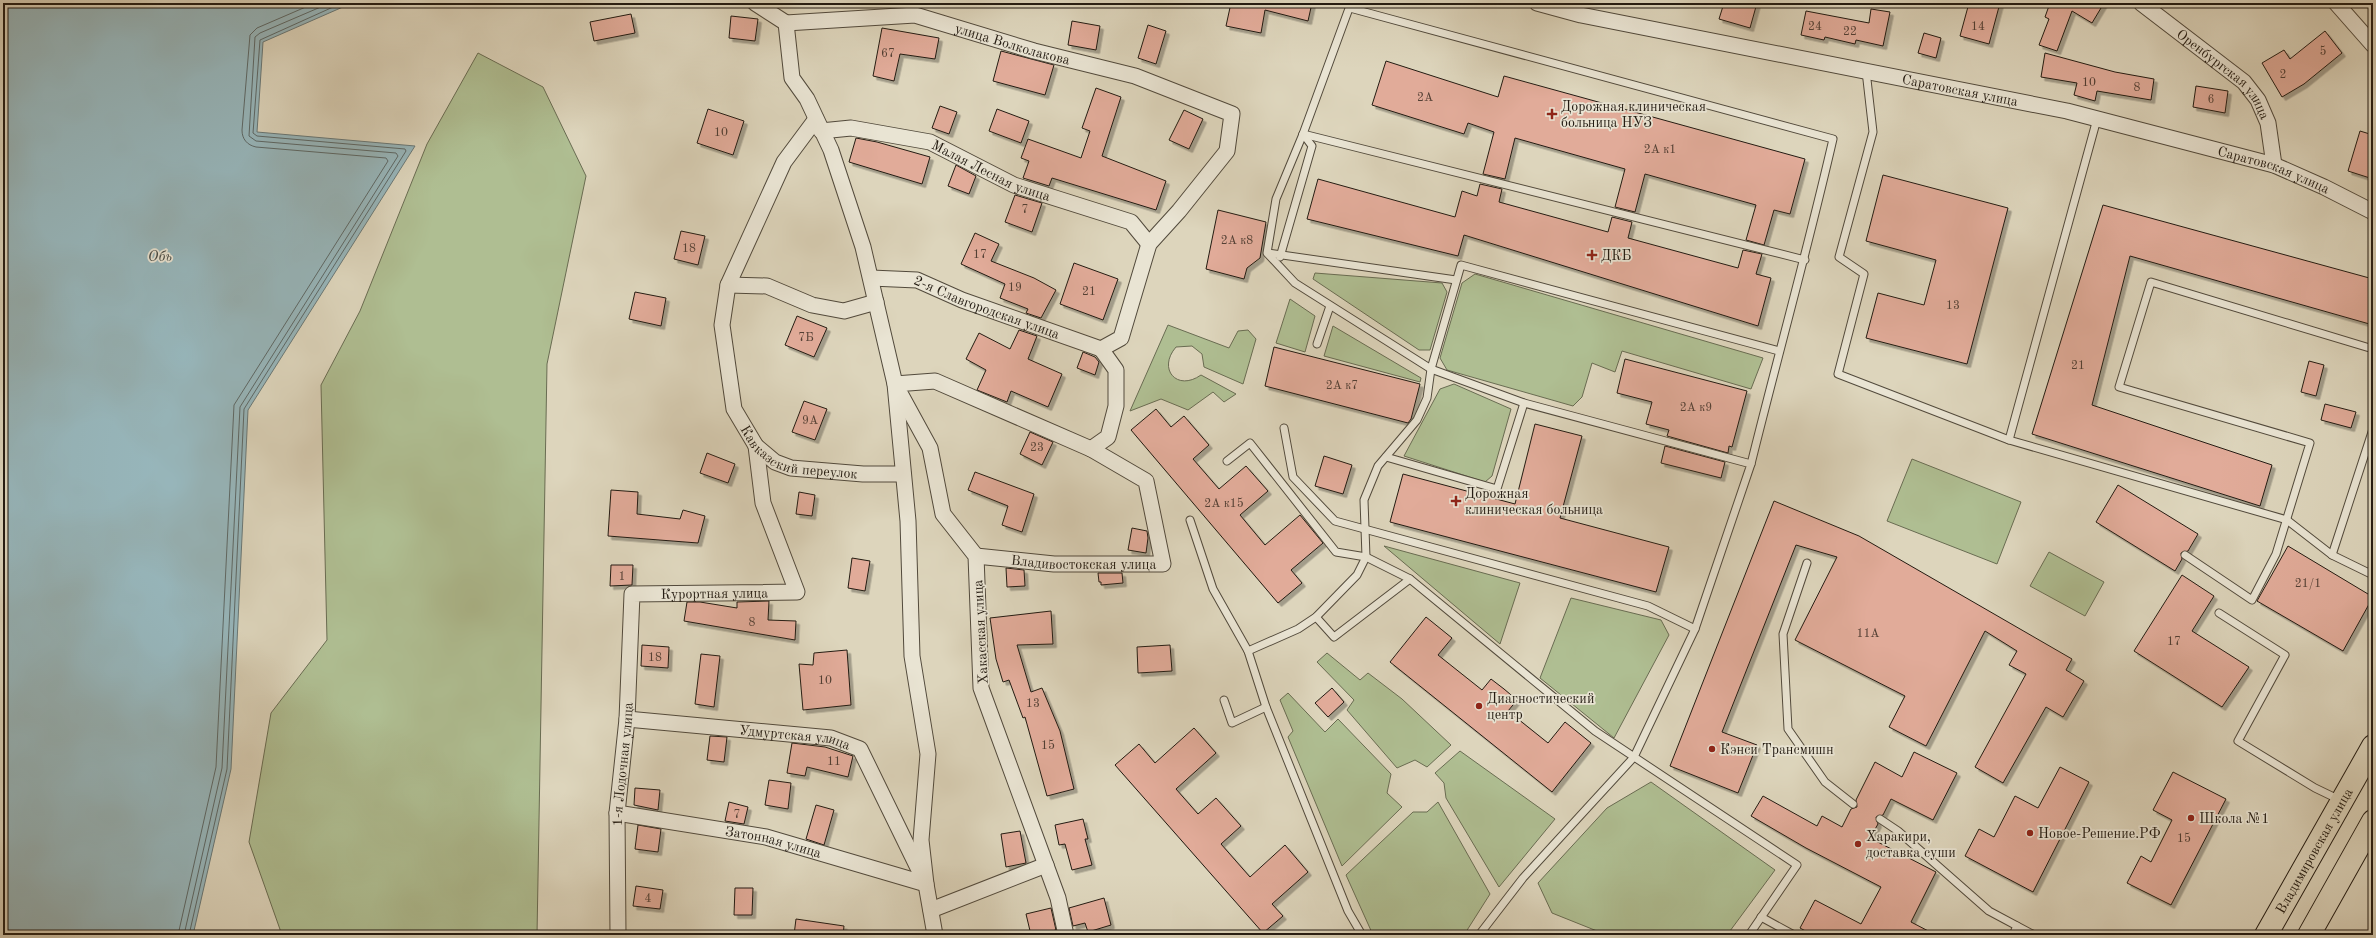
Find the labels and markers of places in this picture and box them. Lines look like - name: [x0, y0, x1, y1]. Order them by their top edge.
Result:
- place label: Дорожная клиническая больница НУЗ: [1561, 100, 1706, 130]
- marker: Дорожная клиническая больница НУЗ: [1546, 108, 1558, 120]
- marker: ДКБ: [1586, 249, 1598, 261]
- place label: ДКБ: [1601, 249, 1632, 263]
- place label: Дорожная клиническая больница: [1465, 487, 1603, 517]
- marker: Дорожная клиническая больница: [1450, 495, 1462, 507]
- place label: Диагностический центр: [1487, 692, 1594, 722]
- marker: Диагностический центр: [1474, 701, 1484, 711]
- place label: Кэнси Трансмишн: [1720, 743, 1834, 757]
- marker: Кэнси Трансмишн: [1707, 744, 1717, 754]
- place label: Школа №1: [2199, 812, 2269, 826]
- marker: Школа №1: [2186, 813, 2196, 823]
- place label: Новое-Решение.РФ: [2038, 827, 2161, 841]
- marker: Новое-Решение.РФ: [2025, 828, 2035, 838]
- place label: Харакири, доставка суши: [1866, 830, 1956, 860]
- marker: Харакири, доставка суши: [1853, 839, 1863, 849]

